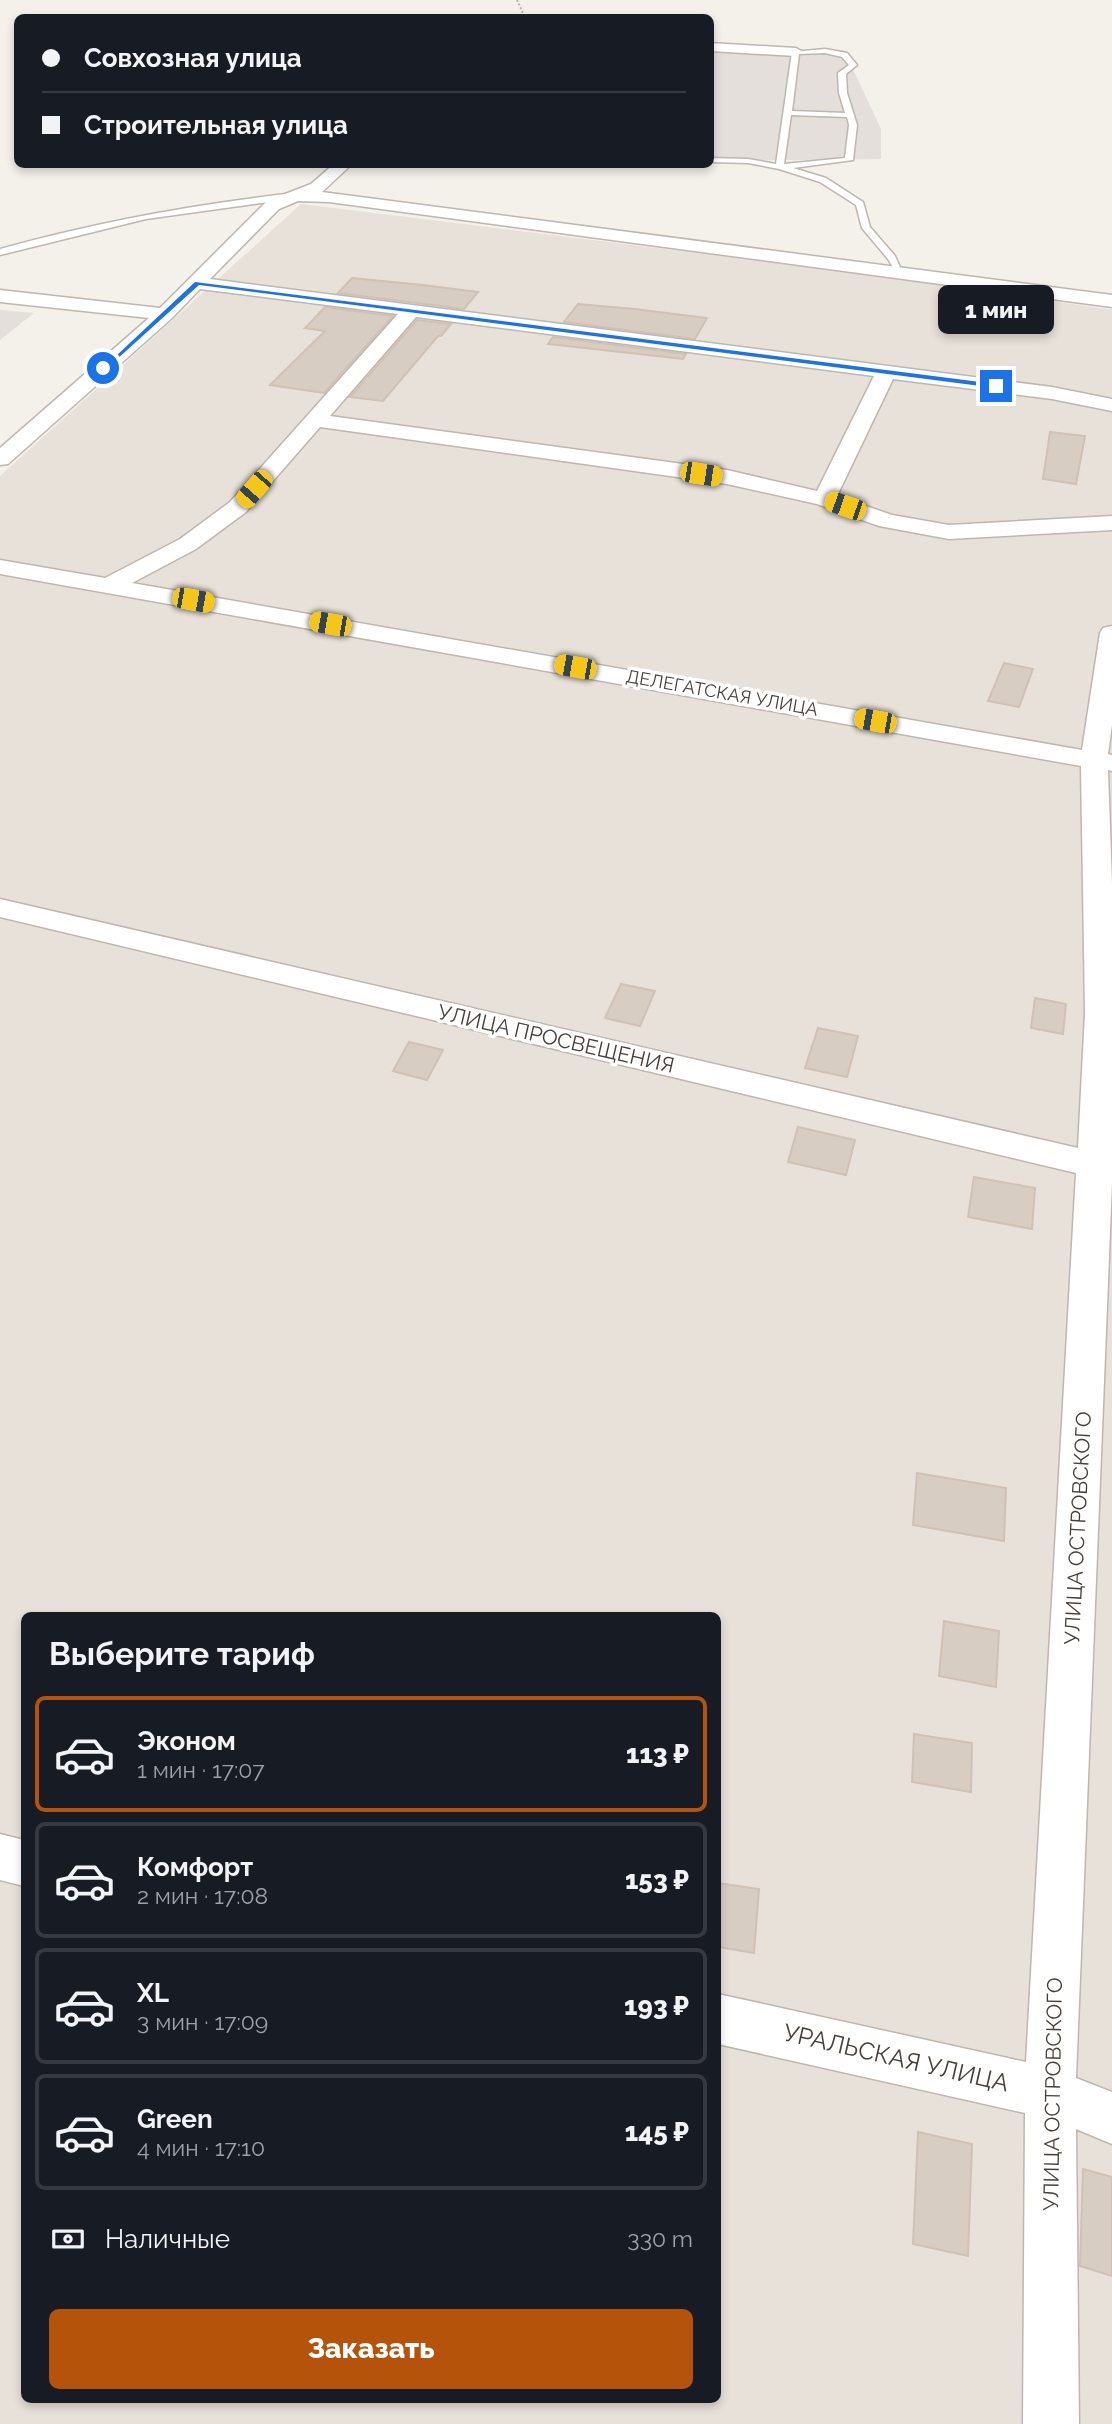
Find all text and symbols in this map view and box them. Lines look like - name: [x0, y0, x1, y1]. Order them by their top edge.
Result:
- text: Совхозная улица: [84, 43, 302, 73]
- text: Строительная улица: [84, 110, 348, 140]
- callout: 1 мин: [938, 284, 1054, 334]
- text: 1 мин: [965, 296, 1027, 323]
- route start: [87, 352, 119, 384]
- route end: [980, 370, 1012, 402]
- car: [679, 460, 724, 488]
- car: [233, 466, 276, 512]
- car: [822, 489, 869, 523]
- car: [171, 586, 216, 614]
- car: [308, 610, 353, 638]
- car: [553, 653, 598, 681]
- street label: ДЕЛЕГАТСКАЯ УЛИЦА: [624, 665, 820, 720]
- car: [853, 707, 898, 735]
- street label: УЛИЦА ПРОСВЕЩЕНИЯ: [435, 999, 677, 1078]
- street label: УЛИЦА ОСТРОВСКОГО: [1059, 1411, 1096, 1645]
- text: Выберите тариф: [49, 1635, 315, 1672]
- icon: car: [53, 1723, 116, 1786]
- text: Эконом: [137, 1726, 236, 1756]
- text: 113 ₽: [626, 1739, 689, 1769]
- text: 1 мин · 17:07: [137, 1756, 265, 1783]
- icon: car: [53, 1849, 116, 1912]
- text: Комфорт: [137, 1852, 253, 1882]
- text: 153 ₽: [625, 1865, 689, 1895]
- text: 2 мин · 17:08: [137, 1882, 268, 1909]
- icon: car: [53, 1975, 116, 2038]
- street label: УЛИЦА ОСТРОВСКОГО: [1038, 1977, 1067, 2211]
- text: XL: [137, 1978, 169, 2008]
- text: 193 ₽: [624, 1991, 689, 2021]
- text: 3 мин · 17:09: [137, 2008, 268, 2035]
- street label: УРАЛЬСКАЯ УЛИЦА: [781, 2017, 1012, 2098]
- icon: car: [53, 2101, 116, 2164]
- text: Green: [137, 2104, 213, 2134]
- text: 145 ₽: [625, 2117, 689, 2147]
- text: 4 мин · 17:10: [137, 2134, 265, 2161]
- icon: cash: [49, 2220, 87, 2258]
- text: Наличные: [105, 2224, 230, 2254]
- text: 330 m: [627, 2225, 693, 2252]
- button: Заказать: [49, 2309, 693, 2389]

